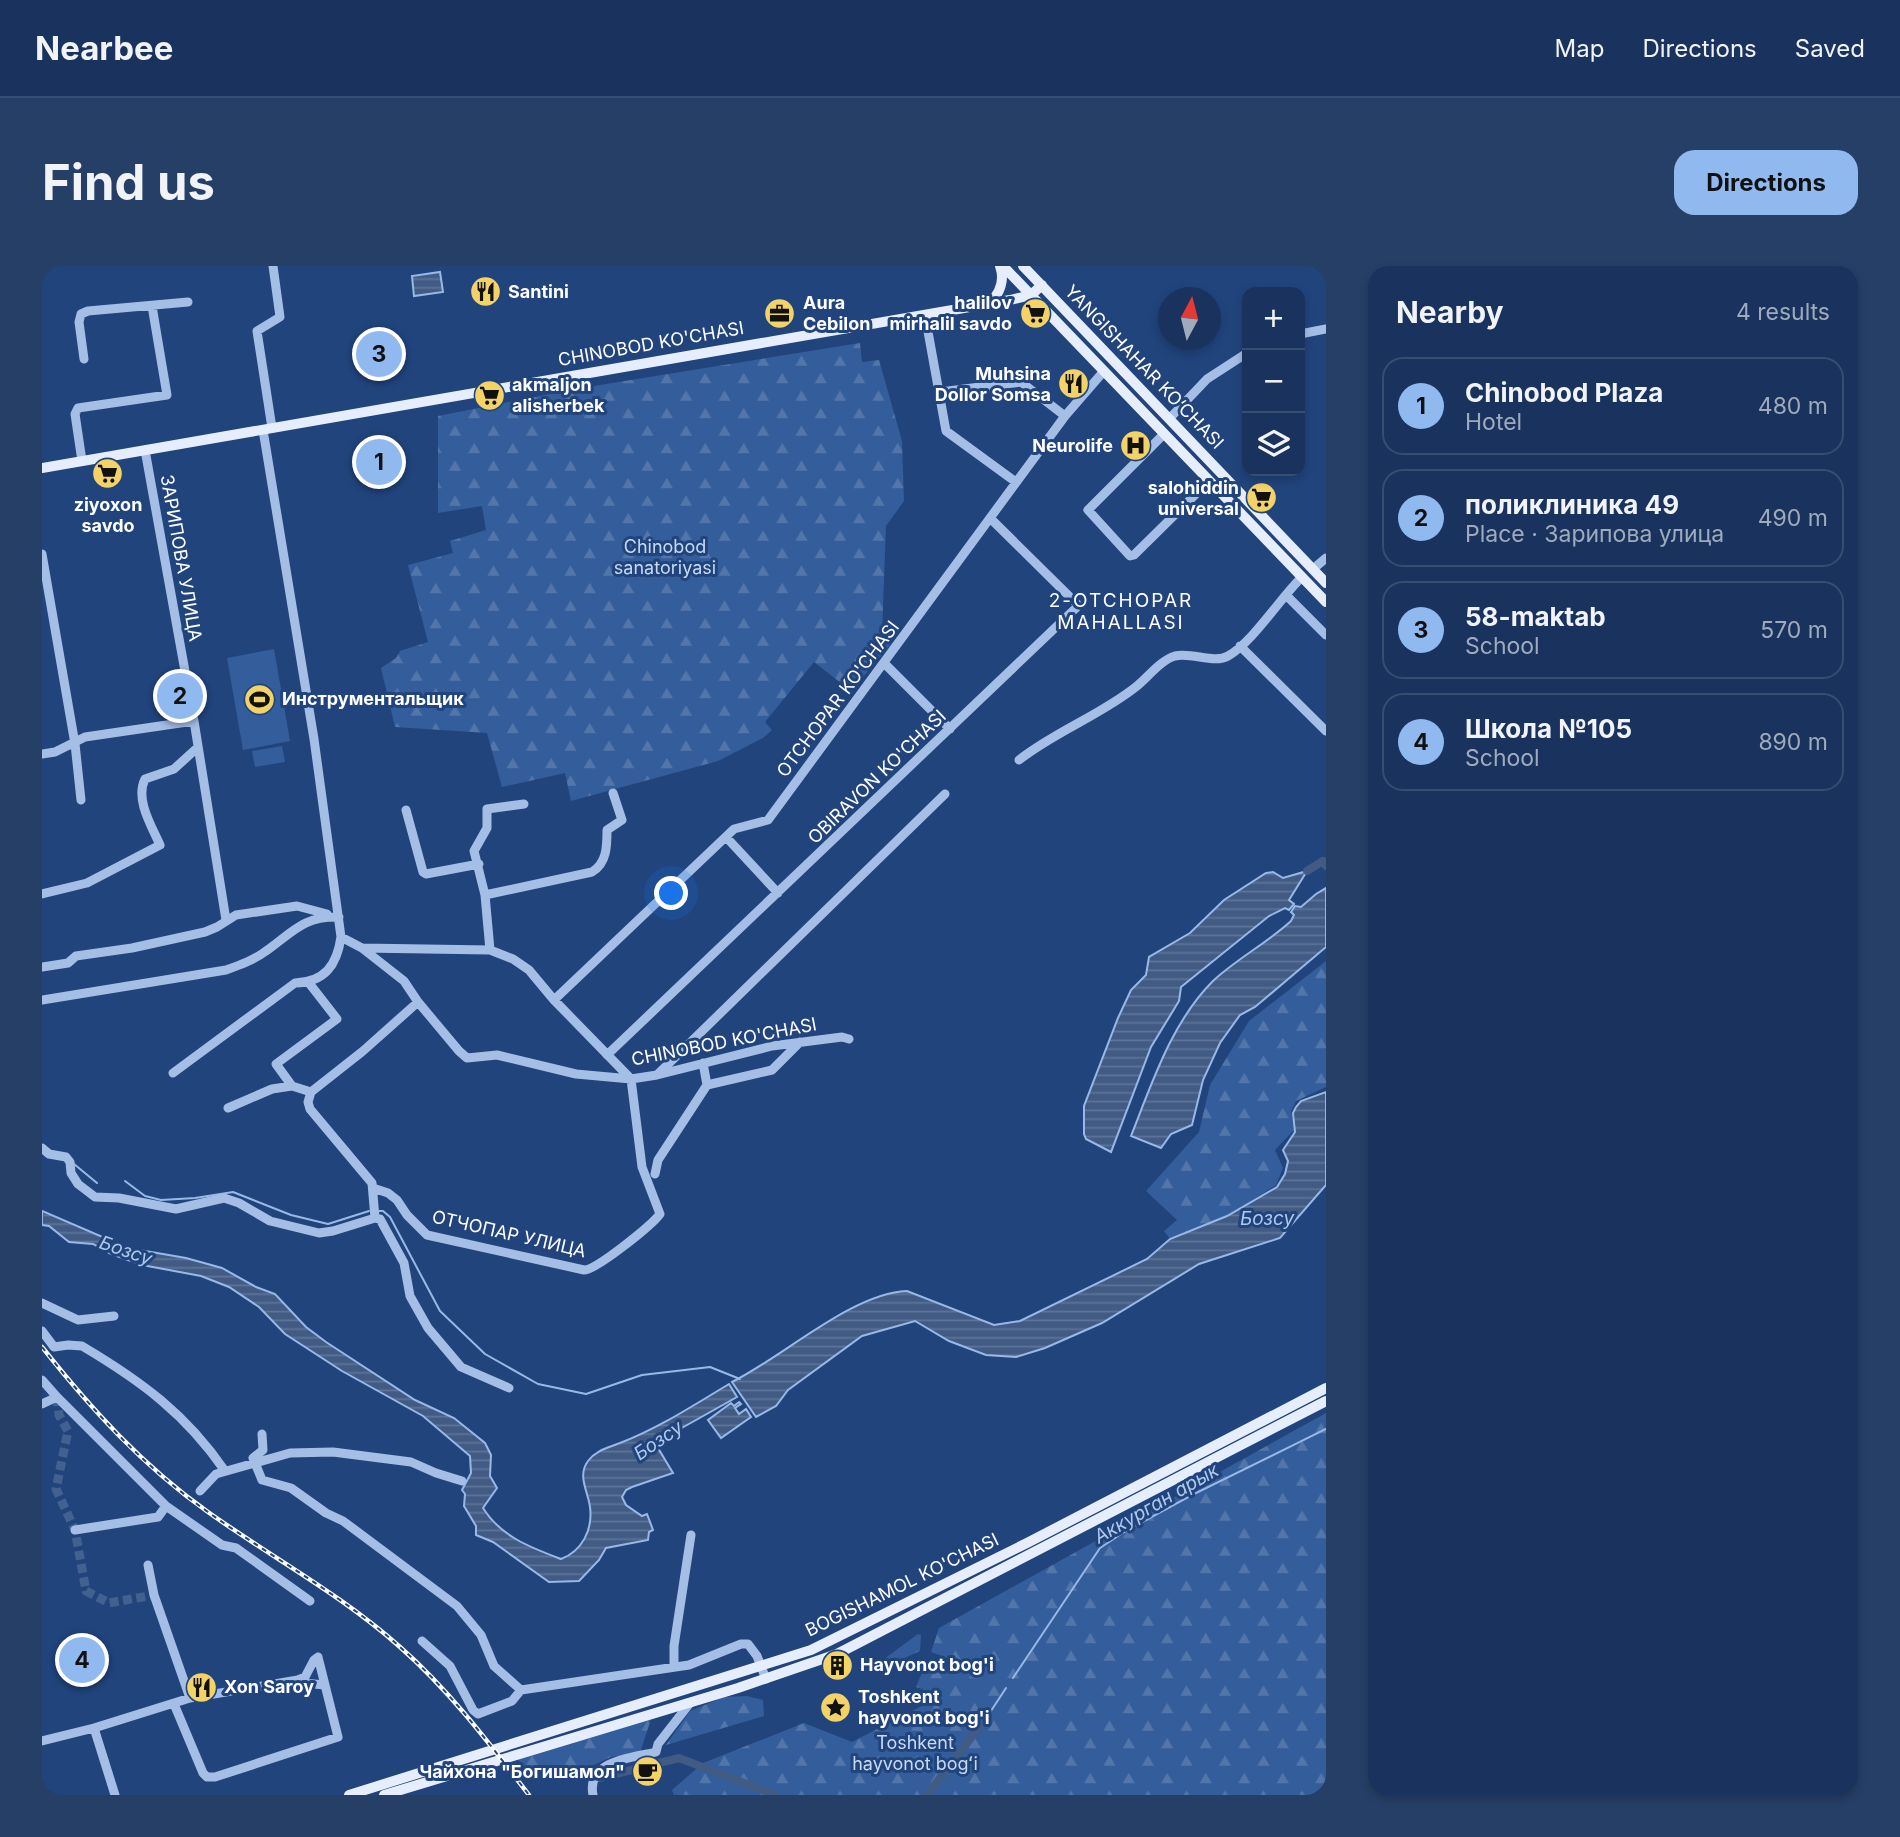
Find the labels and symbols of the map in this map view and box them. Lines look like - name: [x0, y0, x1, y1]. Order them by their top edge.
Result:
- restaurant icon: Santini: [468, 275, 502, 309]
- street label: YANGISHAHAR KO‘CHASI: [1061, 280, 1228, 453]
- place label: Santini: [508, 281, 569, 302]
- north arrow: [1158, 287, 1221, 350]
- place label: Aura Cebilon: [803, 292, 870, 334]
- place label: halilov mirhalil savdo: [889, 292, 1012, 334]
- office icon: Aura Cebilon: [763, 296, 797, 330]
- supermarket icon: halilov mirhalil savdo: [1018, 296, 1052, 330]
- street label: CHINOBOD KO'CHASI: [556, 317, 745, 370]
- pin: 3: [356, 328, 402, 380]
- place label: Muhsina Dollor Somsa: [935, 363, 1051, 405]
- restaurant icon: Muhsina Dollor Somsa: [1057, 367, 1091, 401]
- place label: akmaljon alisherbek: [512, 374, 605, 416]
- supermarket icon: akmaljon alisherbek: [472, 378, 506, 412]
- hospital icon: Neurolife: [1119, 429, 1153, 463]
- place label: Neurolife: [1032, 435, 1113, 456]
- pin: 1: [356, 436, 402, 488]
- supermarket icon: ziyoxon savdo: [91, 457, 125, 491]
- street label: ЗАРИПОВА УЛИЦА: [157, 473, 206, 643]
- place label: salohiddin universal: [1148, 477, 1239, 519]
- supermarket icon: salohiddin universal: [1245, 481, 1279, 515]
- place label: ziyoxon savdo: [74, 494, 142, 536]
- park label: Chinobod sanatoriyasi: [614, 536, 716, 578]
- district label: 2-OTCHOPAR MAHALLASI: [1049, 589, 1193, 634]
- street label: OTCHOPAR KO'CHASI: [772, 617, 903, 781]
- pin: 2: [157, 670, 203, 722]
- sports icon: Инструментальщик: [242, 682, 276, 716]
- place label: Инструментальщик: [282, 688, 464, 709]
- street label: OBIRAVON KO'CHASI: [803, 705, 950, 848]
- your location: [654, 876, 688, 910]
- street label: CHINOBOD KO'CHASI: [629, 1013, 818, 1070]
- street label: ОТЧОПАР УЛИЦА: [430, 1206, 588, 1261]
- water label: Бозсу: [1240, 1207, 1295, 1230]
- water label: Бозсу: [96, 1231, 156, 1271]
- water label: Бозсу: [629, 1415, 688, 1465]
- water label: Аккурган арык: [1089, 1458, 1223, 1549]
- street label: BOGISHAMOL KO'CHASI: [802, 1529, 1002, 1641]
- pin: 4: [59, 1634, 105, 1686]
- building icon: Hayvonot bog'i: [820, 1648, 854, 1682]
- place label: Hayvonot bog'i: [860, 1654, 994, 1675]
- restaurant icon: Xon Saroy: [184, 1670, 218, 1704]
- place label: Xon Saroy: [224, 1676, 314, 1697]
- place label: Toshkent hayvonot bog'i: [858, 1686, 990, 1728]
- place icon: Toshkent hayvonot bog'i: [818, 1690, 852, 1724]
- park label: Toshkent hayvonot bogʻi: [852, 1732, 978, 1774]
- cafe icon: Чайхона "Богишамол": [631, 1755, 665, 1789]
- place label: Чайхона "Богишамол": [419, 1761, 625, 1782]

